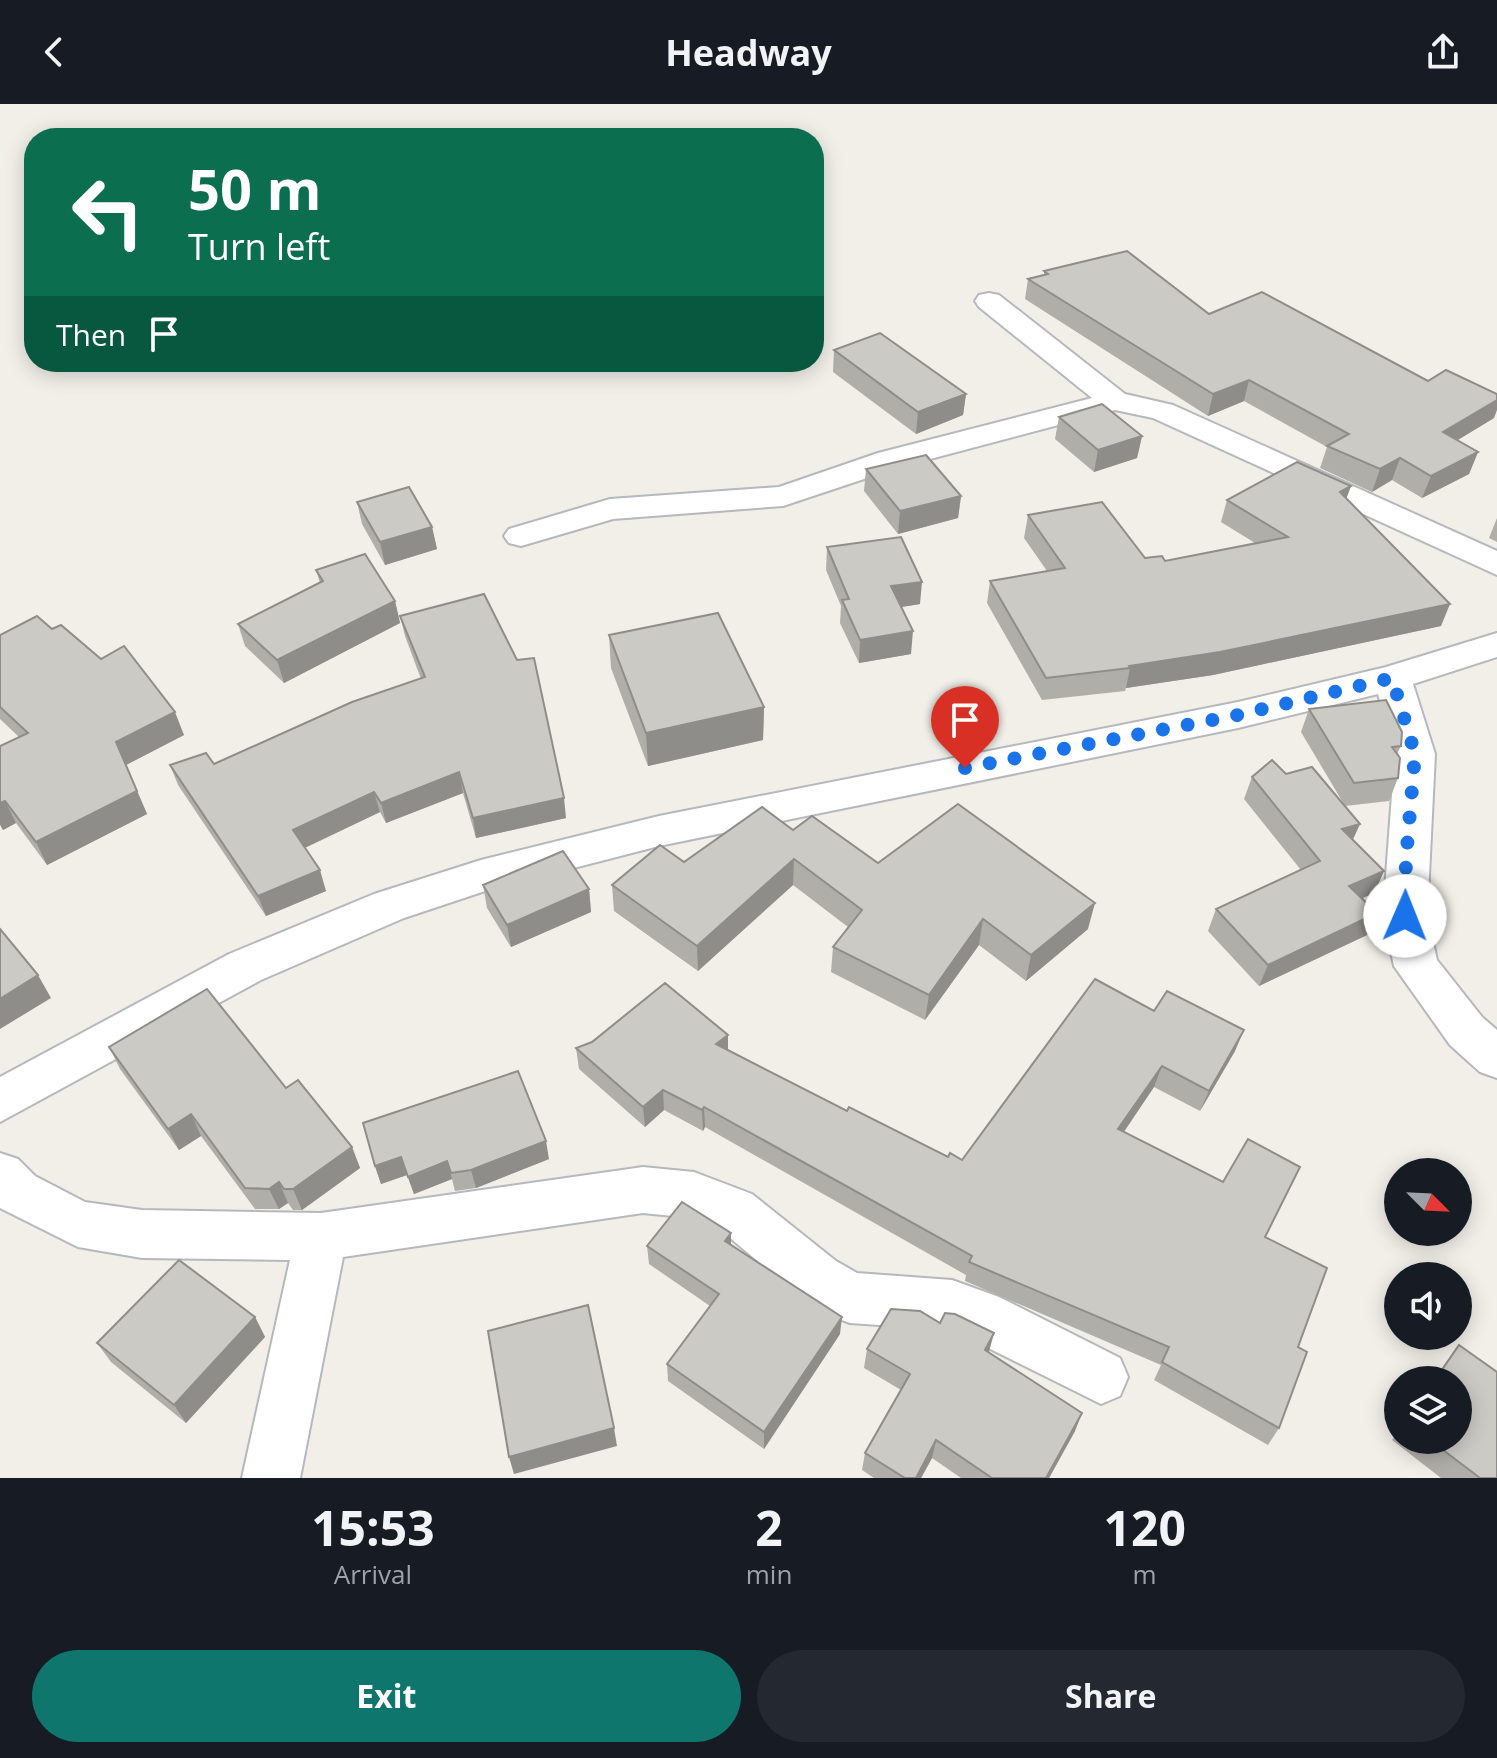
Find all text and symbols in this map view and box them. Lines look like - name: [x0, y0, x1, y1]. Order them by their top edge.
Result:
- text: Headway: [665, 28, 832, 77]
- icon: back: [32, 30, 76, 74]
- icon: share: [1421, 30, 1465, 74]
- text: 50 m: [188, 150, 322, 226]
- icon: left: [56, 160, 160, 264]
- text: Turn left: [188, 222, 330, 271]
- icon: arrive: [142, 312, 186, 356]
- text: Then: [56, 314, 126, 355]
- pin: [931, 686, 999, 768]
- icon: arrive: [943, 698, 987, 742]
- position arrow: [1363, 874, 1447, 958]
- north arrow: [1384, 1158, 1472, 1246]
- map controls: [1384, 1158, 1472, 1454]
- button: sound: [1384, 1262, 1472, 1350]
- button: layers: [1384, 1366, 1472, 1454]
- text: 15:53: [311, 1495, 435, 1560]
- text: 2: [755, 1495, 783, 1560]
- text: 120: [1103, 1495, 1186, 1560]
- text: Arrival: [334, 1556, 412, 1592]
- text: min: [746, 1556, 792, 1592]
- text: m: [1133, 1556, 1157, 1592]
- button: Exit: [32, 1650, 741, 1742]
- button: Share: [757, 1650, 1465, 1742]

